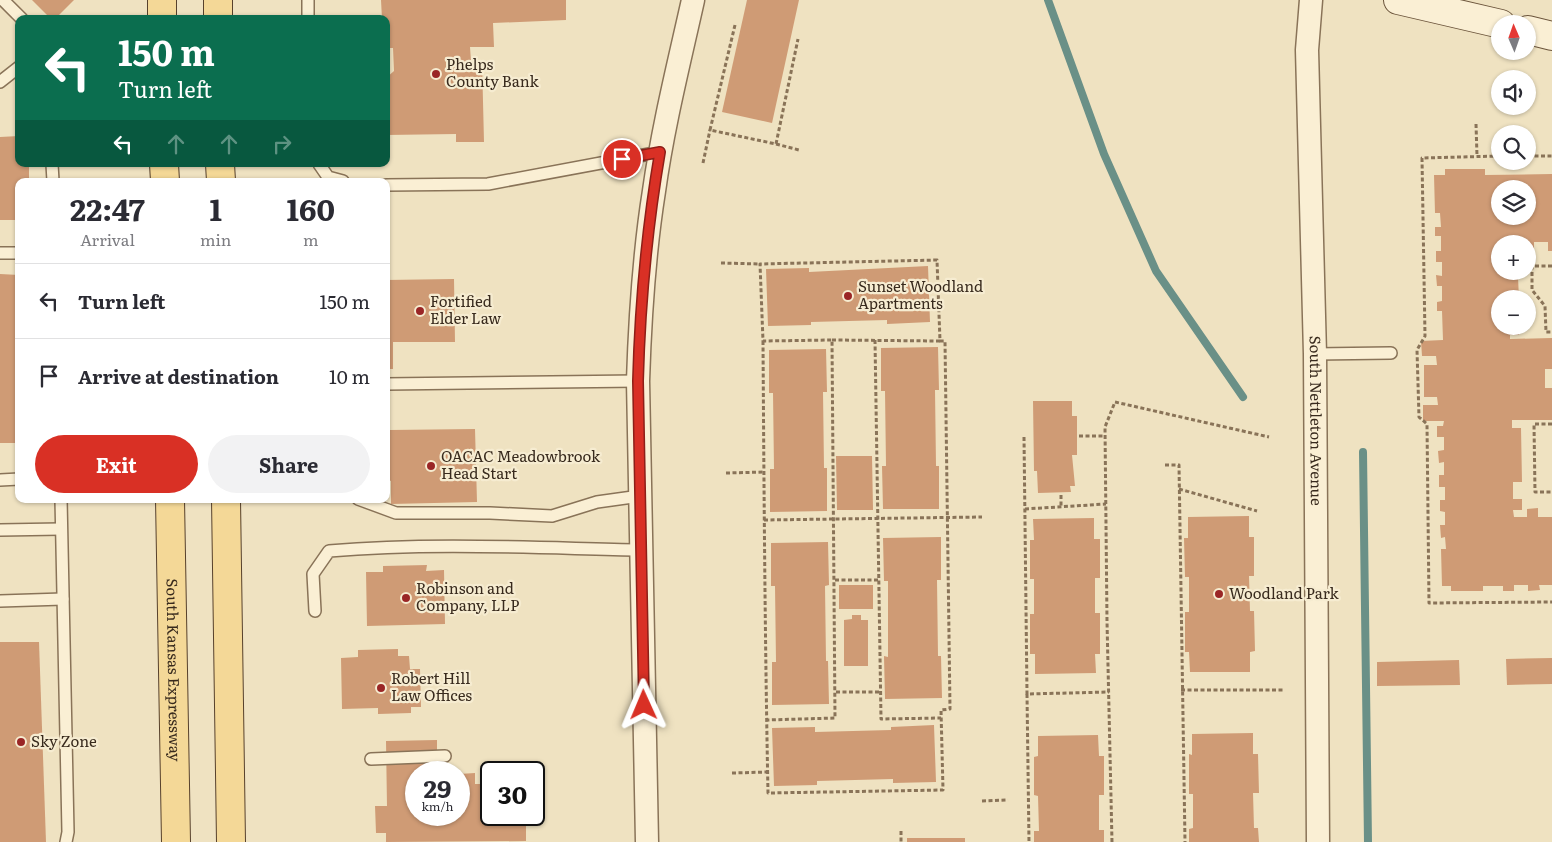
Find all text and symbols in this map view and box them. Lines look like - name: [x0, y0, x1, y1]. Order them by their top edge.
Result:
- north arrow: [1491, 15, 1536, 60]
- map controls: [1491, 15, 1536, 335]
- text: 150 m: [118, 25, 215, 77]
- icon: left: [35, 35, 100, 100]
- place label: Phelps County Bank: [446, 52, 540, 92]
- marker: Phelps County Bank: [430, 68, 442, 80]
- button: sound: [1491, 70, 1536, 115]
- text: Turn left: [118, 72, 212, 105]
- button: search: [1491, 125, 1536, 170]
- icon: left: [109, 130, 137, 158]
- icon: ahead: [162, 130, 190, 158]
- icon: ahead: [215, 130, 243, 158]
- icon: right: [268, 130, 296, 158]
- pin: [601, 138, 643, 180]
- icon: arrive: [608, 145, 636, 173]
- button: layers: [1491, 180, 1536, 225]
- text: 22:47: [70, 186, 145, 230]
- text: 1: [209, 186, 222, 230]
- text: 160: [286, 186, 335, 230]
- text: Arrival: [80, 227, 135, 251]
- text: min: [200, 227, 231, 251]
- text: m: [303, 227, 318, 251]
- button: +: [1491, 235, 1536, 280]
- place label: Sunset Woodland Apartments: [858, 274, 983, 314]
- icon: left: [35, 287, 63, 315]
- text: Turn left: [78, 287, 165, 315]
- text: 150 m: [319, 287, 370, 315]
- place label: Fortified Elder Law: [430, 289, 501, 329]
- marker: Sunset Woodland Apartments: [842, 290, 854, 302]
- button: −: [1491, 290, 1536, 335]
- marker: Fortified Elder Law: [414, 305, 426, 317]
- street label: South Nettleton Avenue: [1305, 335, 1329, 506]
- icon: arrive: [35, 362, 63, 390]
- text: Arrive at destination: [78, 362, 279, 390]
- text: 10 m: [329, 362, 370, 390]
- button: Exit: [35, 435, 198, 493]
- button: Share: [208, 435, 370, 493]
- place label: OACAC Meadowbrook Head Start: [441, 444, 601, 484]
- marker: OACAC Meadowbrook Head Start: [425, 460, 437, 472]
- place label: Robinson and Company, LLP: [416, 576, 519, 616]
- street label: South Kansas Expressway: [161, 578, 188, 762]
- place label: Woodland Park: [1229, 581, 1340, 604]
- marker: Woodland Park: [1213, 588, 1225, 600]
- marker: Robinson and Company, LLP: [400, 592, 412, 604]
- place label: Robert Hill Law Offices: [391, 666, 472, 706]
- position arrow: [617, 678, 669, 730]
- marker: Robert Hill Law Offices: [375, 682, 387, 694]
- place label: Sky Zone: [31, 729, 97, 752]
- marker: Sky Zone: [15, 736, 27, 748]
- speed limit sign: 30: [480, 761, 545, 826]
- text: 29: [424, 769, 451, 806]
- text: km/h: [422, 797, 453, 815]

